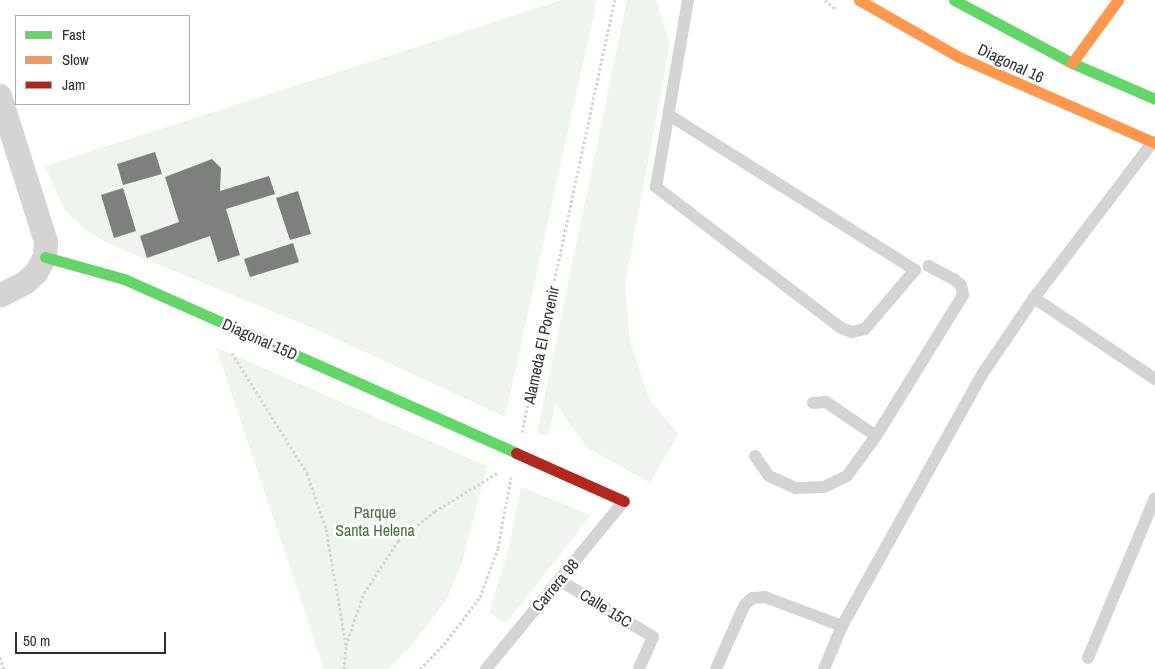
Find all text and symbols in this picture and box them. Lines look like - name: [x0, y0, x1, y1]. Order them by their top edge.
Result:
- legend: [15, 15, 190, 105]
- text: Fast: [62, 24, 85, 45]
- street label: Diagonal 16: [975, 39, 1047, 87]
- text: Slow: [62, 49, 89, 70]
- text: Jam: [62, 74, 85, 95]
- street label: Alameda El Porvenir: [519, 284, 563, 406]
- street label: Diagonal 15D: [219, 314, 301, 364]
- park label: Parque Santa Helena: [335, 502, 415, 540]
- street label: Carrera 98: [527, 555, 583, 615]
- street label: Calle 15C: [576, 585, 636, 631]
- scale bar: [18, 622, 169, 654]
- text: 50 m: [23, 630, 50, 651]

